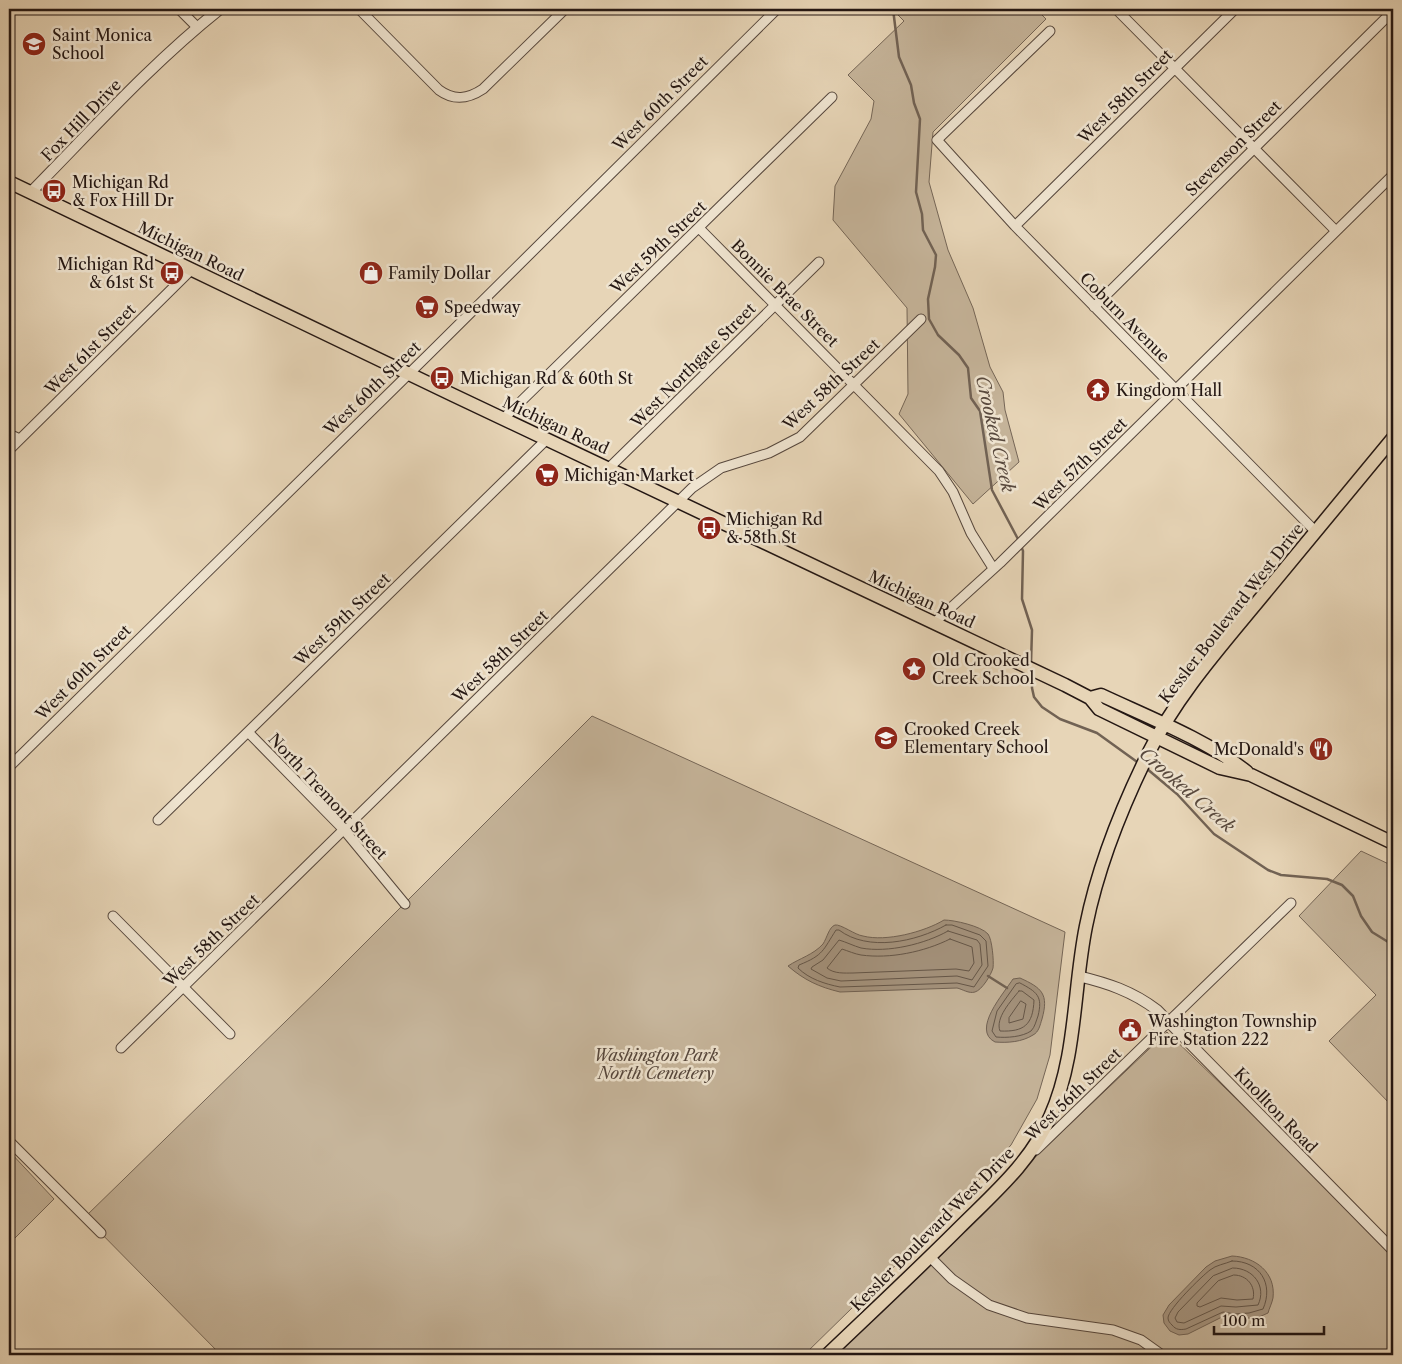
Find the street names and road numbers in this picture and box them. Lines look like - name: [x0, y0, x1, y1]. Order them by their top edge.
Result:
- street label: West 58th Street: [1073, 44, 1177, 148]
- street label: West 60th Street: [607, 51, 712, 156]
- street label: Fox Hill Drive: [37, 75, 125, 165]
- street label: Stevenson Street: [1181, 96, 1285, 200]
- street label: West 59th Street: [605, 196, 710, 298]
- street label: Michigan Road: [135, 217, 247, 285]
- street label: Bonnie Brae Street: [727, 235, 843, 351]
- street label: Coburn Avenue: [1076, 268, 1174, 366]
- street label: West Northgate Street: [626, 298, 760, 432]
- street label: West 61st Street: [40, 299, 140, 399]
- street label: West 58th Street: [778, 334, 884, 435]
- street label: West 60th Street: [319, 337, 425, 440]
- street label: Michigan Road: [500, 392, 613, 458]
- street label: West 57th Street: [1028, 413, 1131, 516]
- street label: Kessler Boulevard West Drive: [1154, 519, 1308, 707]
- street label: Michigan Road: [866, 566, 979, 632]
- street label: West 59th Street: [289, 568, 394, 670]
- street label: West 58th Street: [447, 605, 552, 707]
- street label: West 60th Street: [30, 620, 135, 725]
- street label: North Tremont Street: [264, 729, 392, 864]
- street label: West 58th Street: [158, 889, 263, 991]
- street label: West 56th Street: [1020, 1043, 1125, 1145]
- street label: Knollton Road: [1230, 1063, 1322, 1157]
- street label: Kessler Boulevard West Drive: [846, 1143, 1018, 1315]

